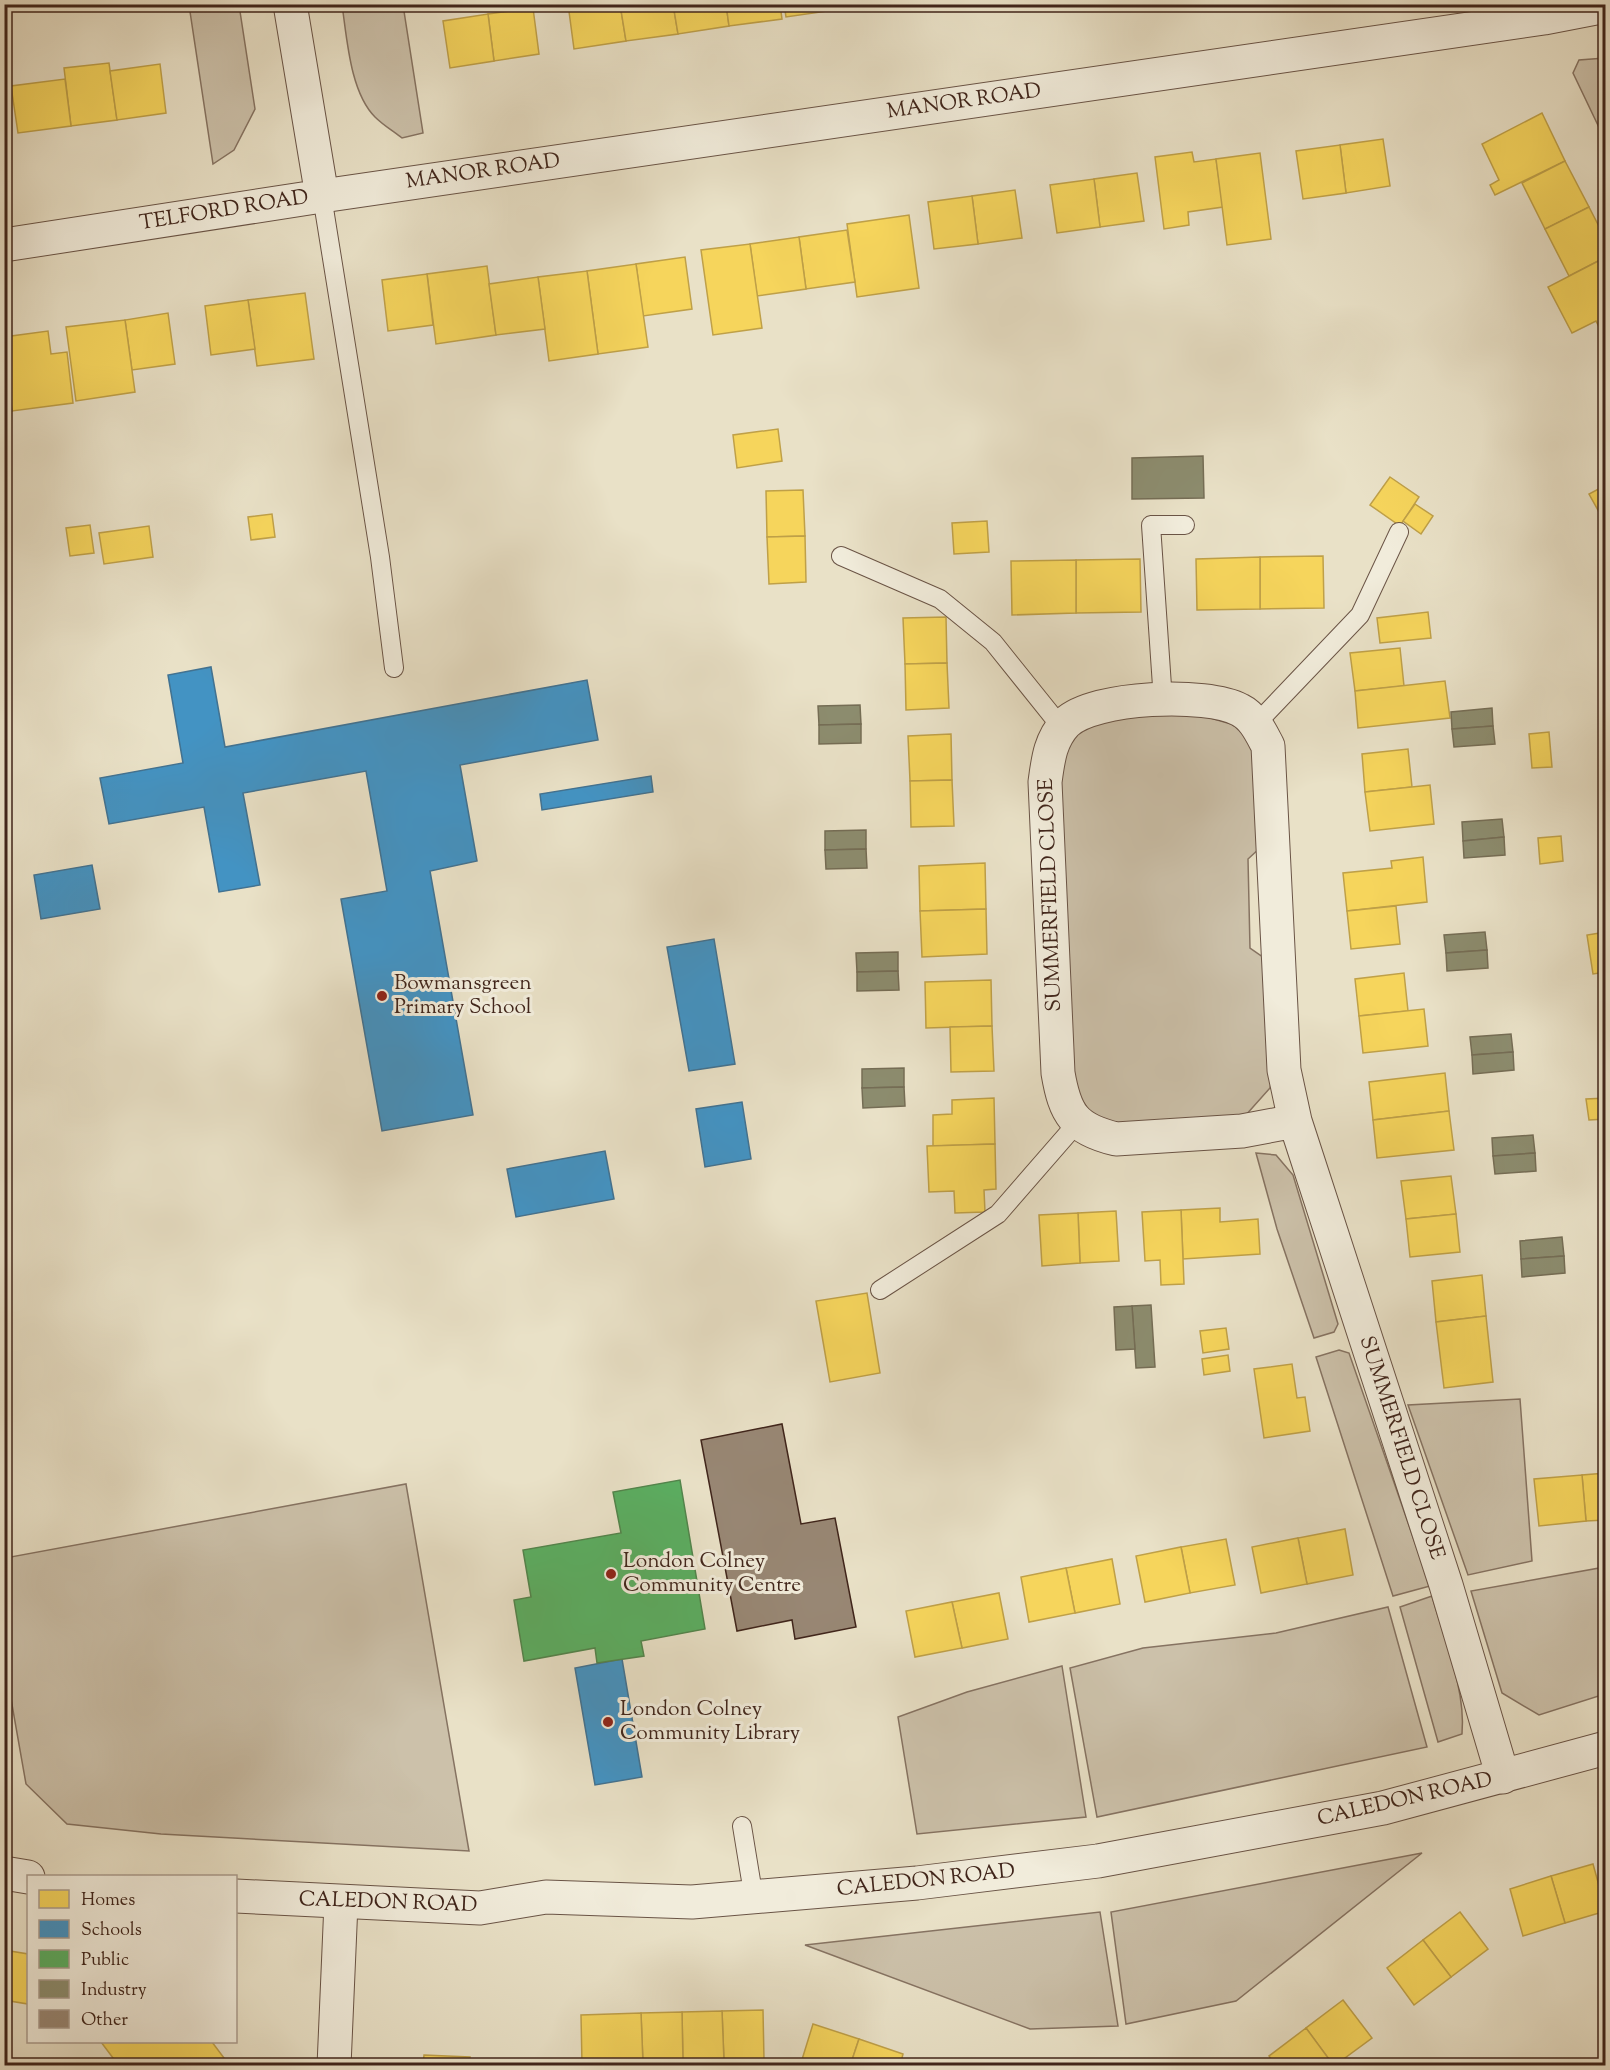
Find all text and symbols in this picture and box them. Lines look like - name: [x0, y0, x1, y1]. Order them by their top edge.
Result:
- street label: MANOR ROAD: [885, 76, 1043, 128]
- street label: MANOR ROAD: [404, 146, 562, 198]
- street label: TELFORD ROAD: [137, 183, 311, 239]
- street label: SUMMERFIELD CLOSE: [1032, 777, 1070, 1012]
- place label: Bowmansgreen Primary School: [394, 969, 532, 1023]
- marker: Bowmansgreen Primary School: [375, 989, 389, 1003]
- street label: SUMMERFIELD CLOSE: [1351, 1332, 1451, 1564]
- place label: London Colney Community Centre: [623, 1547, 801, 1601]
- marker: London Colney Community Centre: [604, 1567, 618, 1581]
- place label: London Colney Community Library: [620, 1695, 801, 1749]
- marker: London Colney Community Library: [601, 1715, 615, 1729]
- street label: CALEDON ROAD: [1314, 1765, 1496, 1835]
- street label: CALEDON ROAD: [835, 1857, 1017, 1905]
- legend: [27, 1875, 237, 2043]
- street label: CALEDON ROAD: [298, 1885, 478, 1921]
- text: Homes: [81, 1888, 135, 1914]
- text: Schools: [81, 1918, 142, 1944]
- text: Public: [81, 1948, 129, 1974]
- text: Industry: [81, 1978, 147, 2004]
- text: Other: [81, 2008, 128, 2034]

